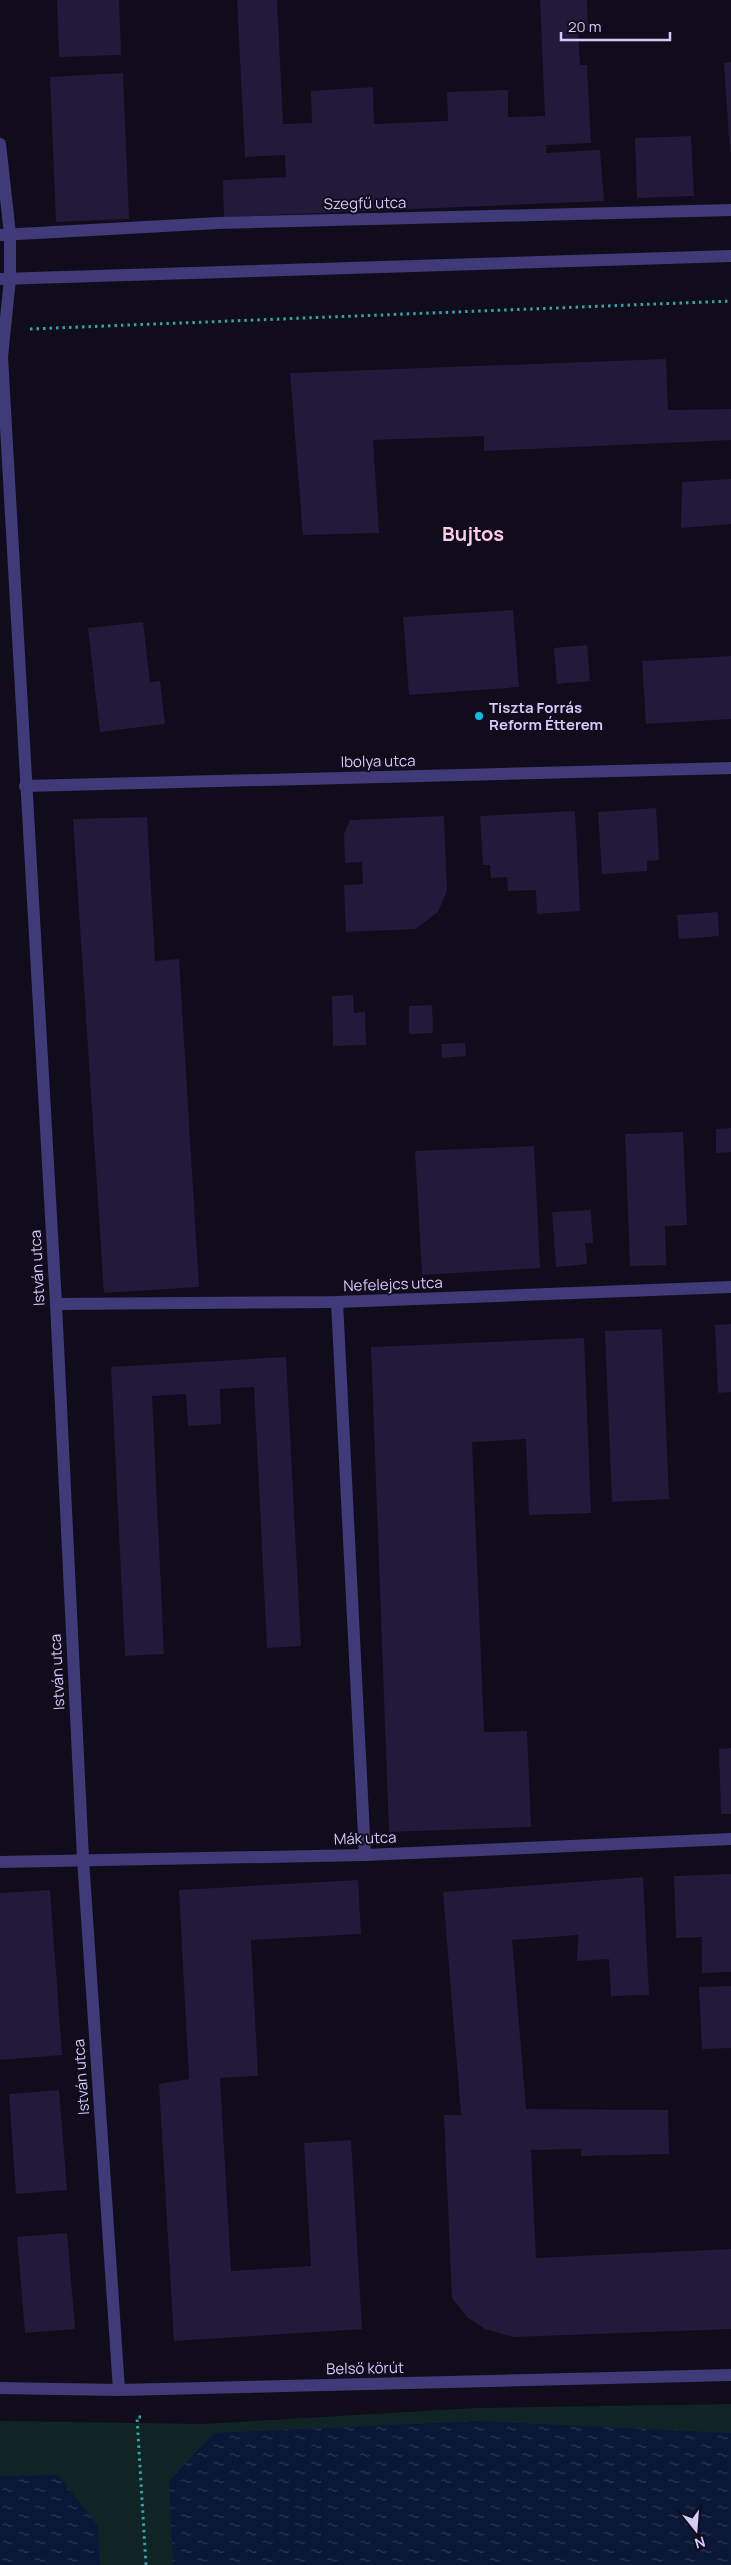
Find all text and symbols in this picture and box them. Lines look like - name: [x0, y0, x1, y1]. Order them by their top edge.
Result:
- scale bar: [561, 10, 670, 42]
- text: 20 m: [568, 16, 601, 37]
- street label: Szegfű utca: [323, 192, 407, 214]
- district label: Bujtos: [442, 520, 504, 547]
- place label: Tiszta Forrás Reform Étterem: [489, 697, 603, 735]
- marker: Tiszta Forrás Reform Étterem: [473, 710, 485, 722]
- street label: Ibolya utca: [340, 750, 416, 772]
- street label: István utca: [25, 1230, 49, 1306]
- street label: Nefelejcs utca: [343, 1272, 443, 1296]
- street label: István utca: [45, 1634, 69, 1710]
- street label: Mák utca: [333, 1826, 397, 1850]
- street label: István utca: [68, 2038, 94, 2116]
- street label: Belső körút: [326, 2357, 404, 2379]
- north arrow: [671, 2505, 721, 2555]
- text: N: [692, 2532, 708, 2553]

